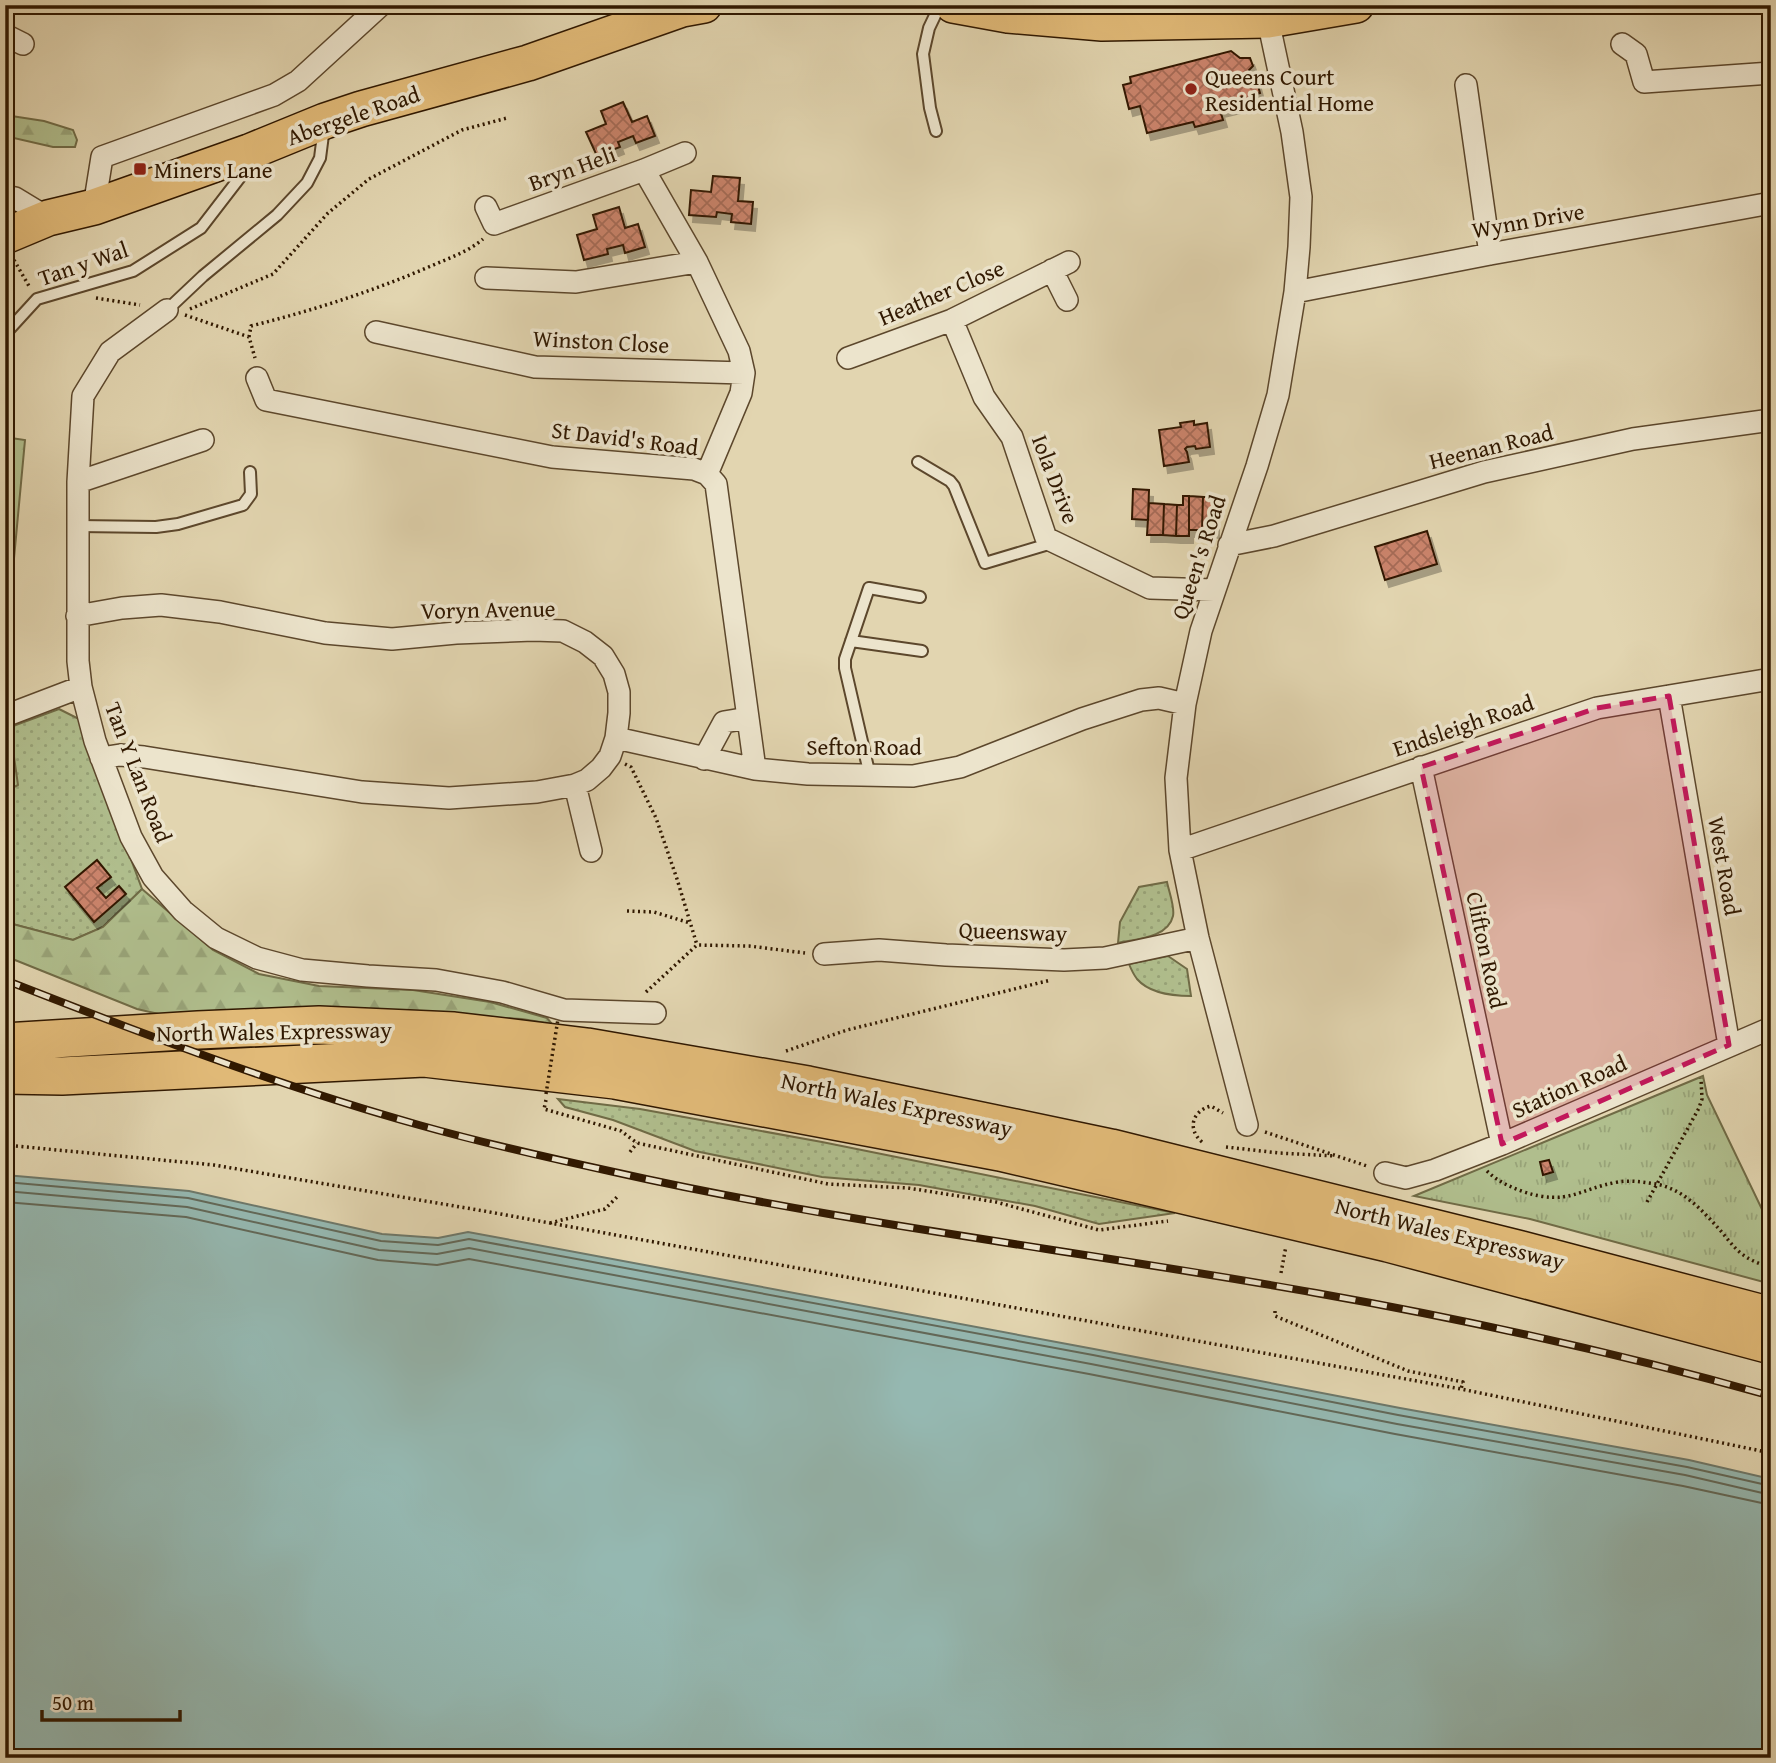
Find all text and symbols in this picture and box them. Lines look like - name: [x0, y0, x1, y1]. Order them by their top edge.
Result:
- place label: Queens Court Residential Home: [1205, 60, 1374, 119]
- street label: Abergele Road: [282, 77, 425, 153]
- marker: Queens Court Residential Home: [1183, 81, 1199, 97]
- street label: Bryn Heli: [524, 137, 620, 199]
- place label: Miners Lane: [154, 153, 272, 186]
- marker: Miners Lane: [132, 161, 148, 177]
- street label: Wynn Drive: [1469, 194, 1587, 246]
- street label: Tan y Wal: [33, 232, 133, 294]
- street label: Heather Close: [873, 251, 1009, 333]
- street label: Winston Close: [532, 321, 670, 361]
- street label: St David's Road: [550, 413, 701, 463]
- street label: Heenan Road: [1426, 414, 1557, 477]
- street label: Iola Drive: [1024, 430, 1088, 528]
- street label: Queen's Road: [1162, 490, 1234, 624]
- street label: Voryn Avenue: [420, 591, 556, 627]
- street label: Endsleigh Road: [1388, 685, 1539, 765]
- street label: Tan Y Lan Road: [97, 697, 181, 848]
- street label: Sefton Road: [806, 730, 922, 763]
- street label: West Road: [1700, 814, 1750, 919]
- street label: Clifton Road: [1459, 888, 1516, 1012]
- street label: Queensway: [958, 913, 1068, 949]
- street label: North Wales Expressway: [156, 1012, 393, 1050]
- street label: Station Road: [1506, 1046, 1632, 1126]
- street label: North Wales Expressway: [778, 1063, 1016, 1145]
- street label: North Wales Expressway: [1332, 1188, 1569, 1278]
- scale bar: [42, 1679, 180, 1723]
- text: 50 m: [52, 1687, 94, 1718]

